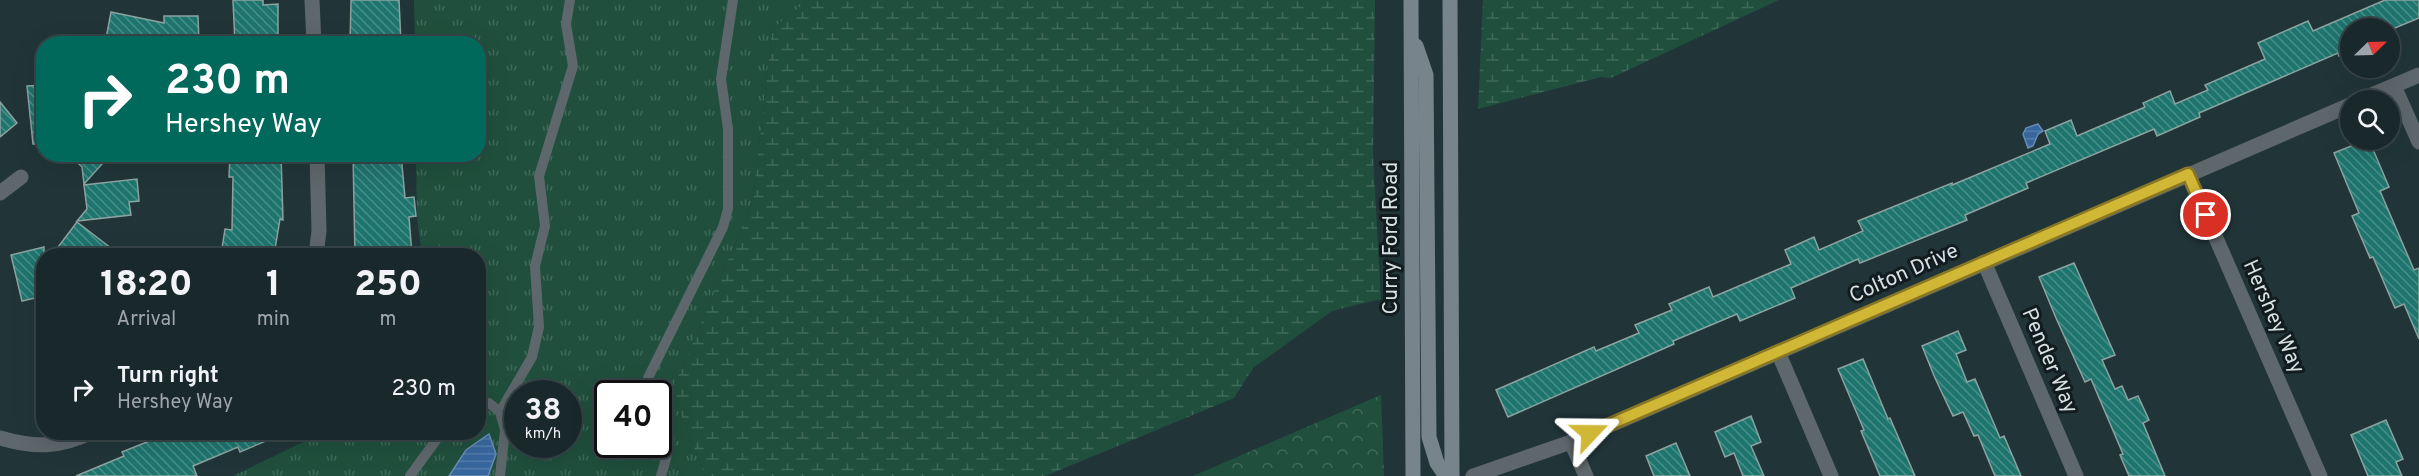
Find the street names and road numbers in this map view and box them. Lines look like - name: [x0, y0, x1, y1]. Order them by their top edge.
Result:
- street label: Curry Ford Road: [1378, 162, 1405, 314]
- street label: Colton Drive: [1845, 238, 1963, 310]
- street label: Hershey Way: [2236, 256, 2310, 378]
- street label: Pender Way: [2015, 304, 2083, 418]

